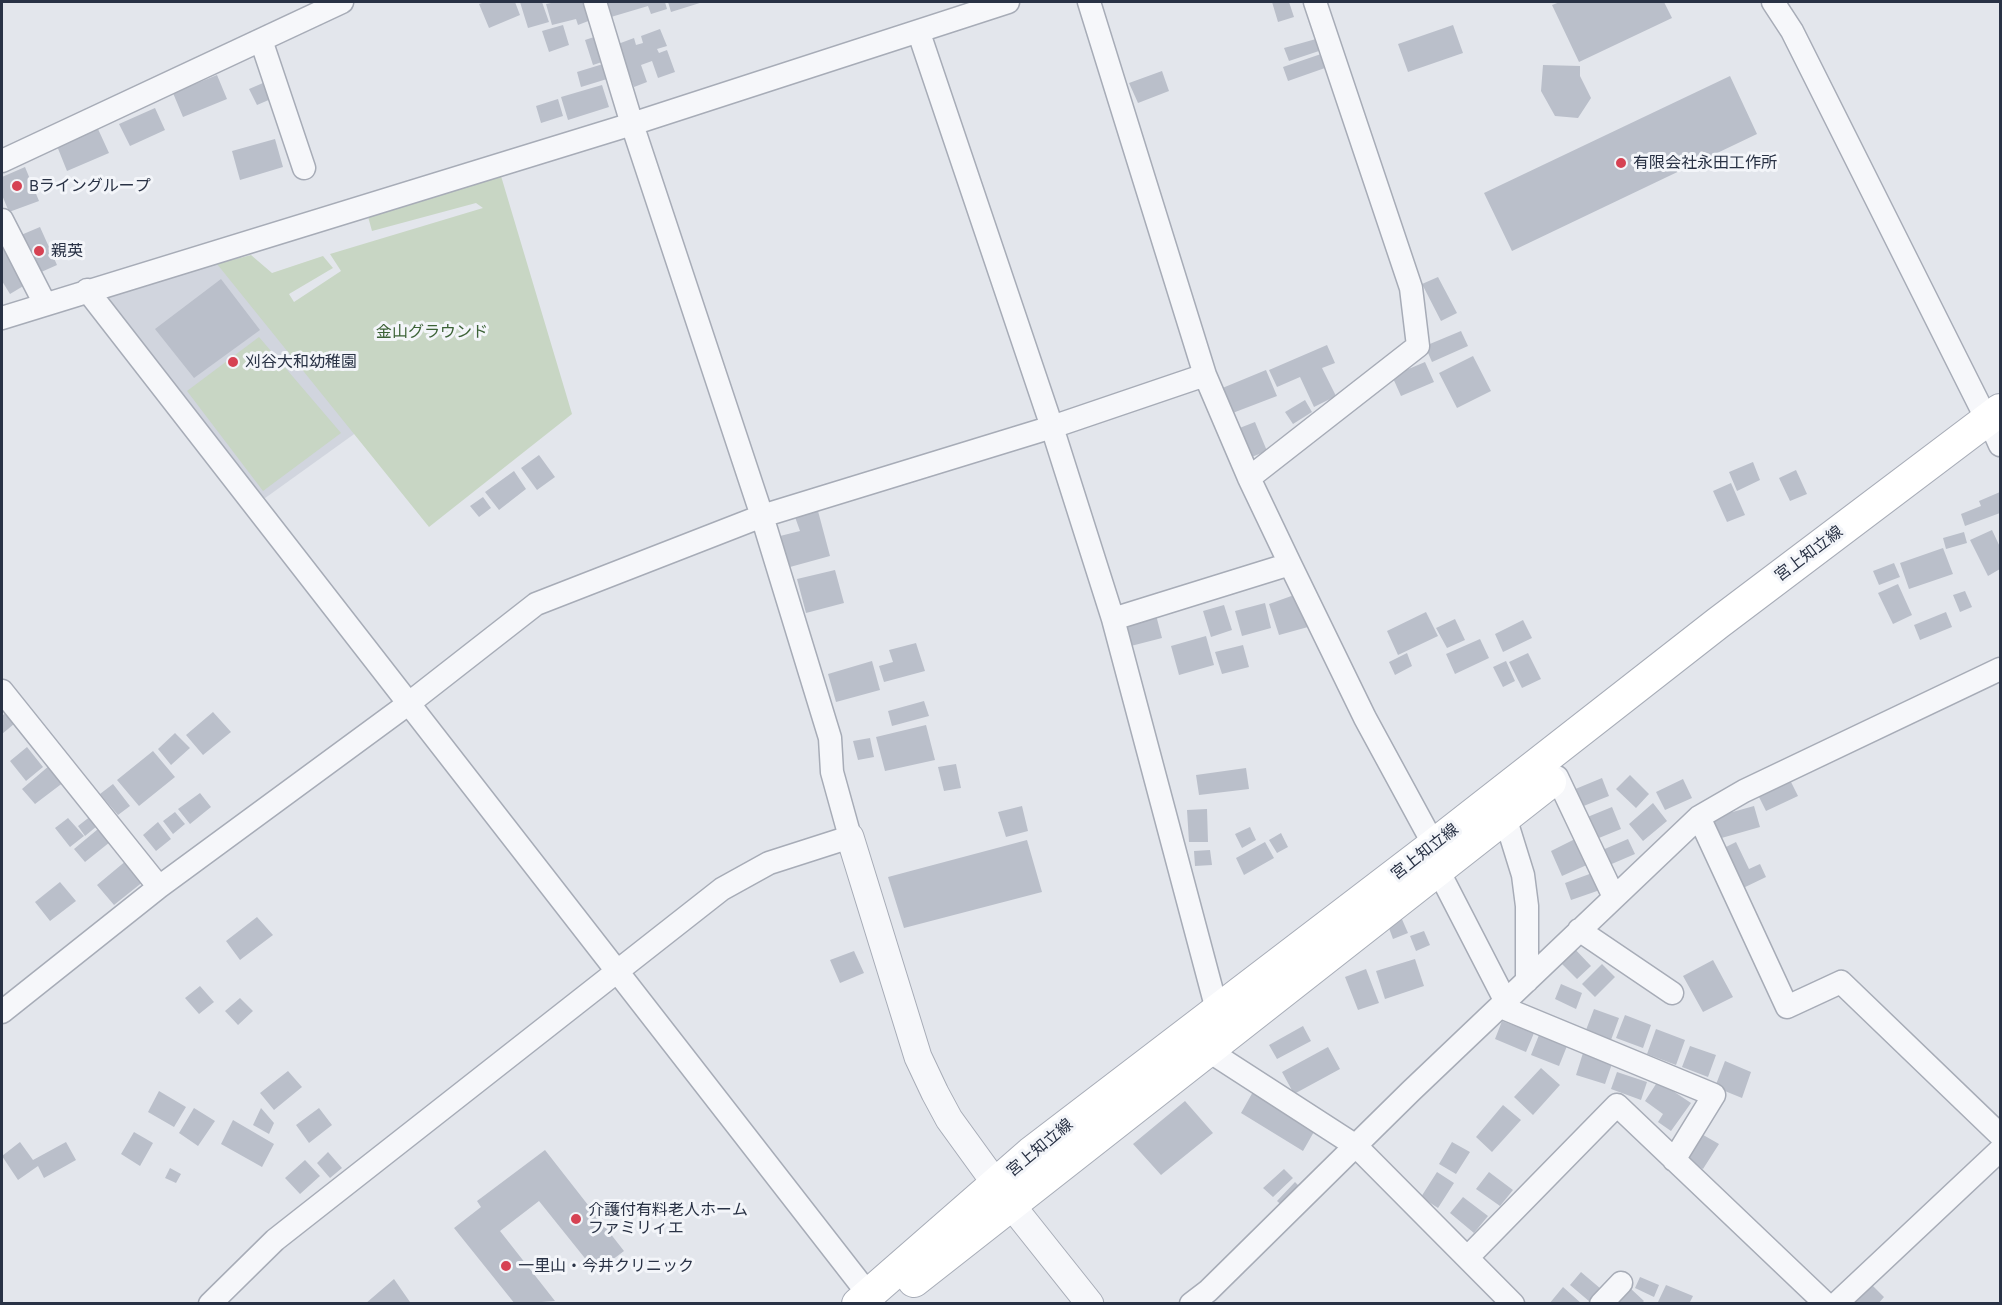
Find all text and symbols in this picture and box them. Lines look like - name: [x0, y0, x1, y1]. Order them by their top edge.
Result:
- place label: 有限会社永田工作所: [1633, 153, 1777, 173]
- marker: 有限会社永田工作所: [1614, 156, 1628, 170]
- place label: Bライングループ: [29, 176, 151, 196]
- marker: Bライングループ: [10, 179, 24, 193]
- place label: 親英: [51, 241, 83, 261]
- marker: 親英: [32, 244, 46, 258]
- park label: 金山グラウンド: [376, 322, 488, 342]
- place label: 刈谷大和幼稚園: [245, 352, 357, 372]
- marker: 刈谷大和幼稚園: [226, 355, 240, 369]
- street label: 宮上知立線: [1771, 522, 1847, 586]
- street label: 宮上知立線: [1388, 820, 1462, 884]
- street label: 宮上知立線: [1003, 1115, 1077, 1181]
- place label: 介護付有料老人ホーム ファミリィエ: [588, 1200, 748, 1238]
- marker: 介護付有料老人ホーム ファミリィエ: [569, 1212, 583, 1226]
- place label: 一里山・今井クリニック: [518, 1256, 694, 1276]
- marker: 一里山・今井クリニック: [499, 1259, 513, 1273]

